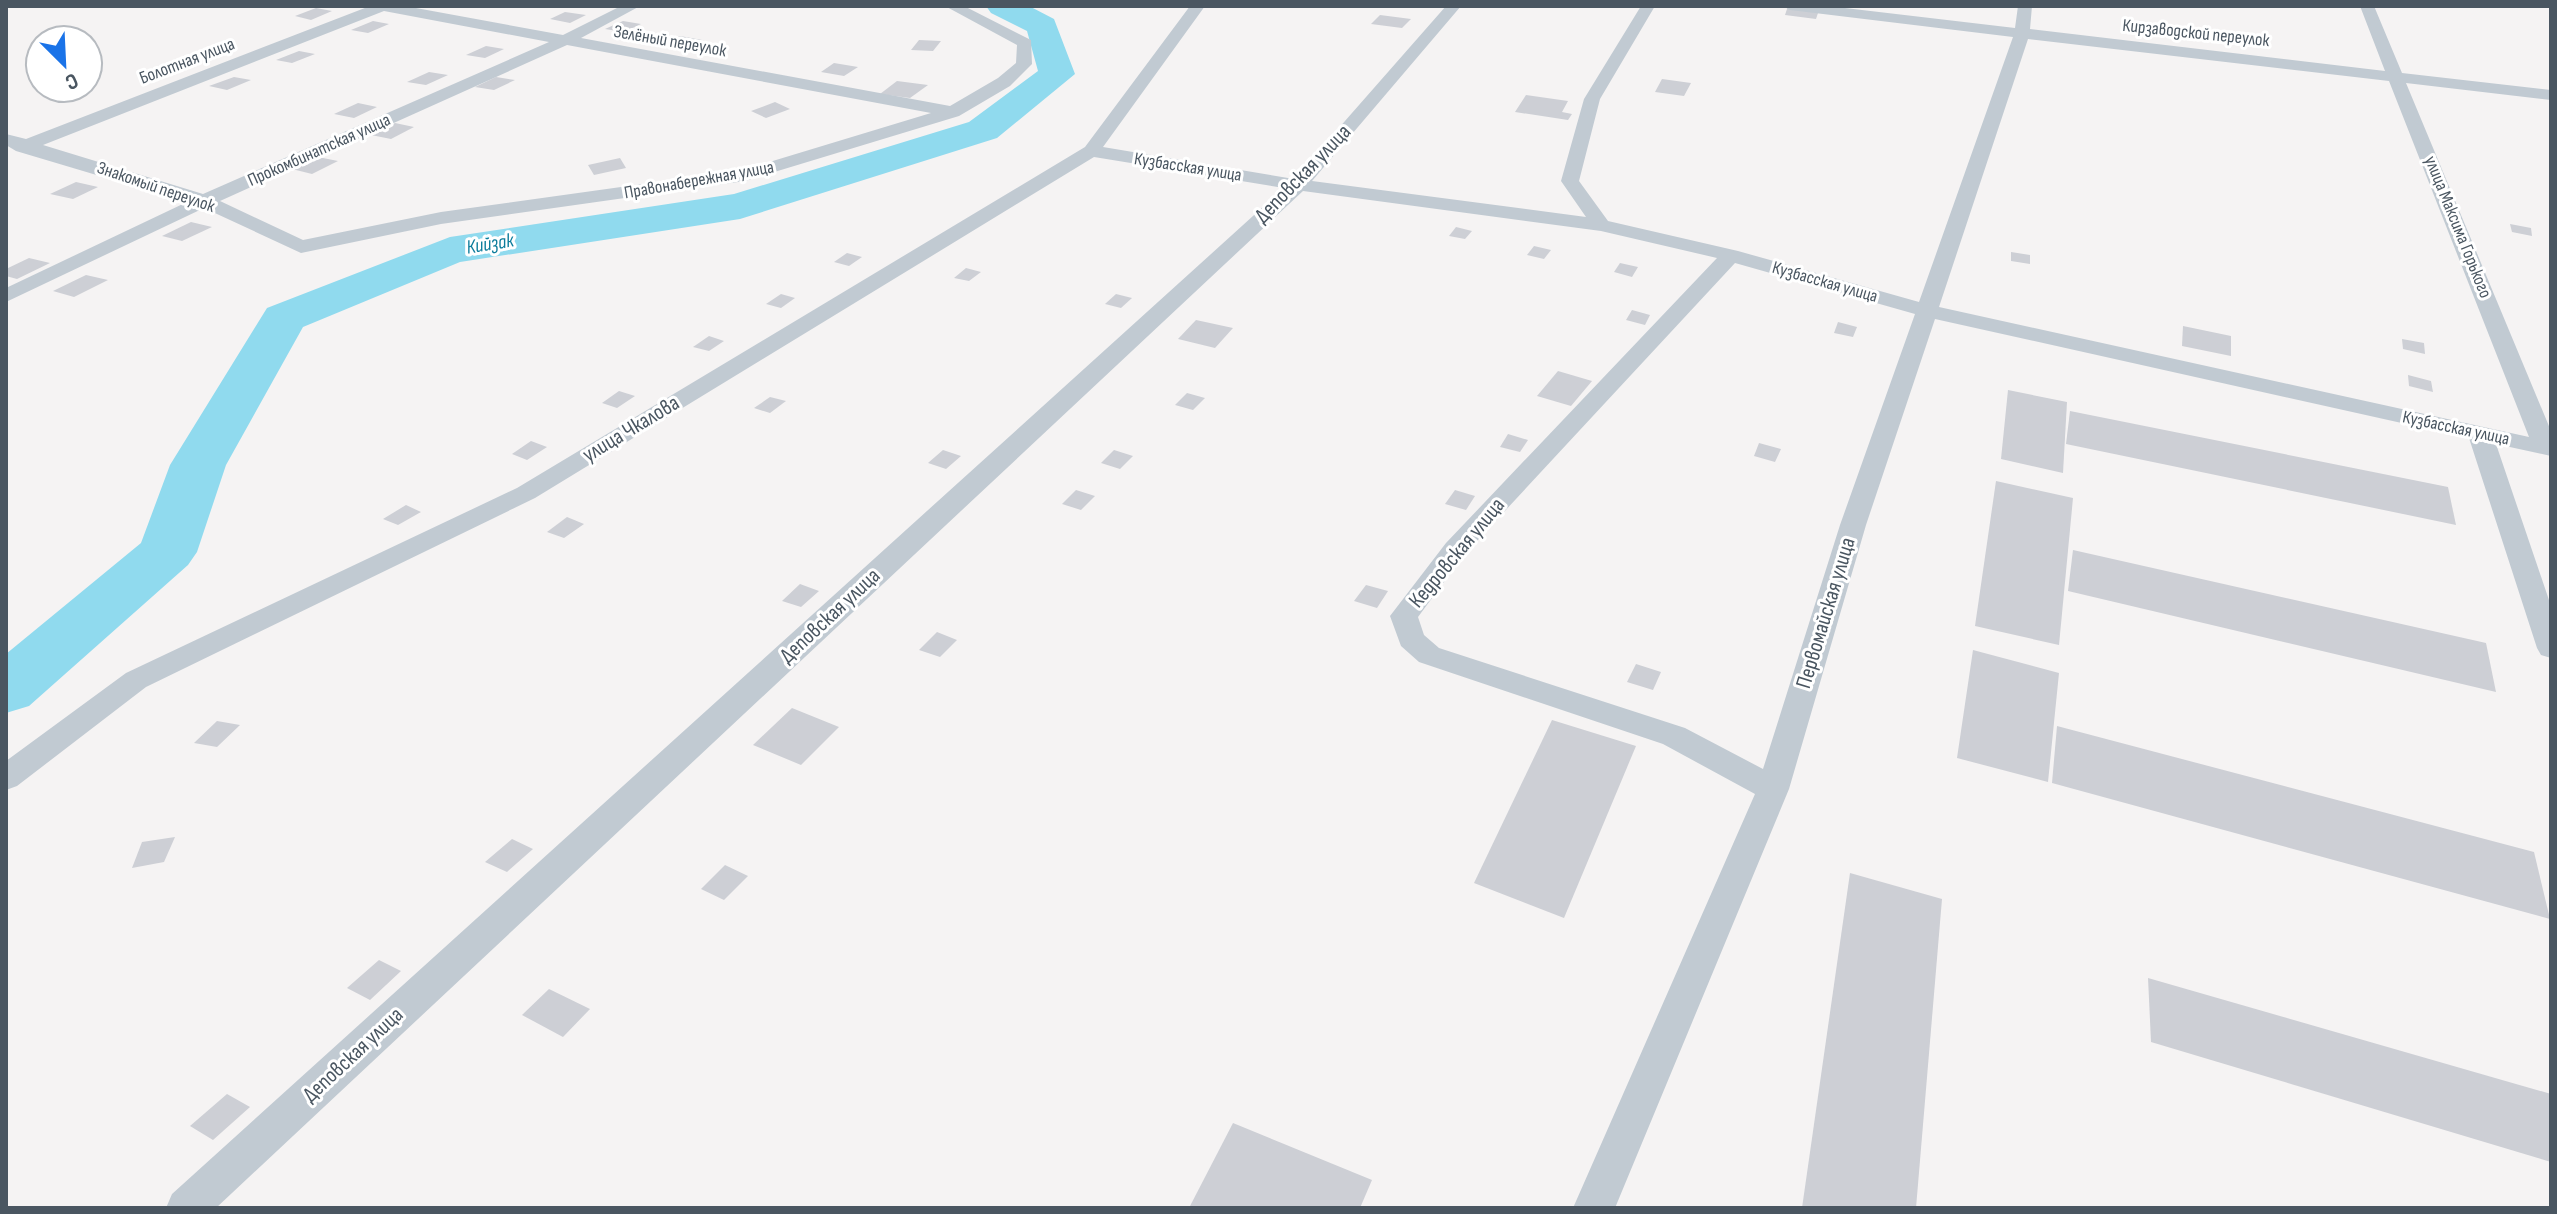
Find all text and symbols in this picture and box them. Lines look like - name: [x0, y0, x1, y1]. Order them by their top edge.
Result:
- street label: Кирзаводской переулок: [2122, 15, 2271, 51]
- street label: Зелёный переулок: [612, 21, 728, 61]
- north arrow: [24, 24, 104, 104]
- street label: Болотная улица: [136, 33, 238, 89]
- text: С: [61, 66, 82, 96]
- street label: Прокомбинатская улица: [244, 109, 394, 191]
- street label: Деповская улица: [1249, 119, 1357, 229]
- street label: Кузбасская улица: [1133, 148, 1243, 186]
- street label: улица Максима Горького: [2420, 153, 2496, 301]
- street label: Правонабережная улица: [623, 156, 775, 203]
- street label: Знакомый переулок: [94, 157, 218, 217]
- water label: Кийзак: [465, 228, 517, 260]
- street label: Кузбасская улица: [1770, 257, 1880, 307]
- street label: улица Чкалова: [578, 390, 684, 468]
- street label: Кузбасская улица: [2401, 406, 2511, 450]
- street label: Кедровская улица: [1403, 492, 1511, 614]
- street label: Первомайская улица: [1790, 534, 1862, 692]
- street label: Деповская улица: [774, 563, 886, 669]
- street label: Деповская улица: [297, 1002, 409, 1108]

